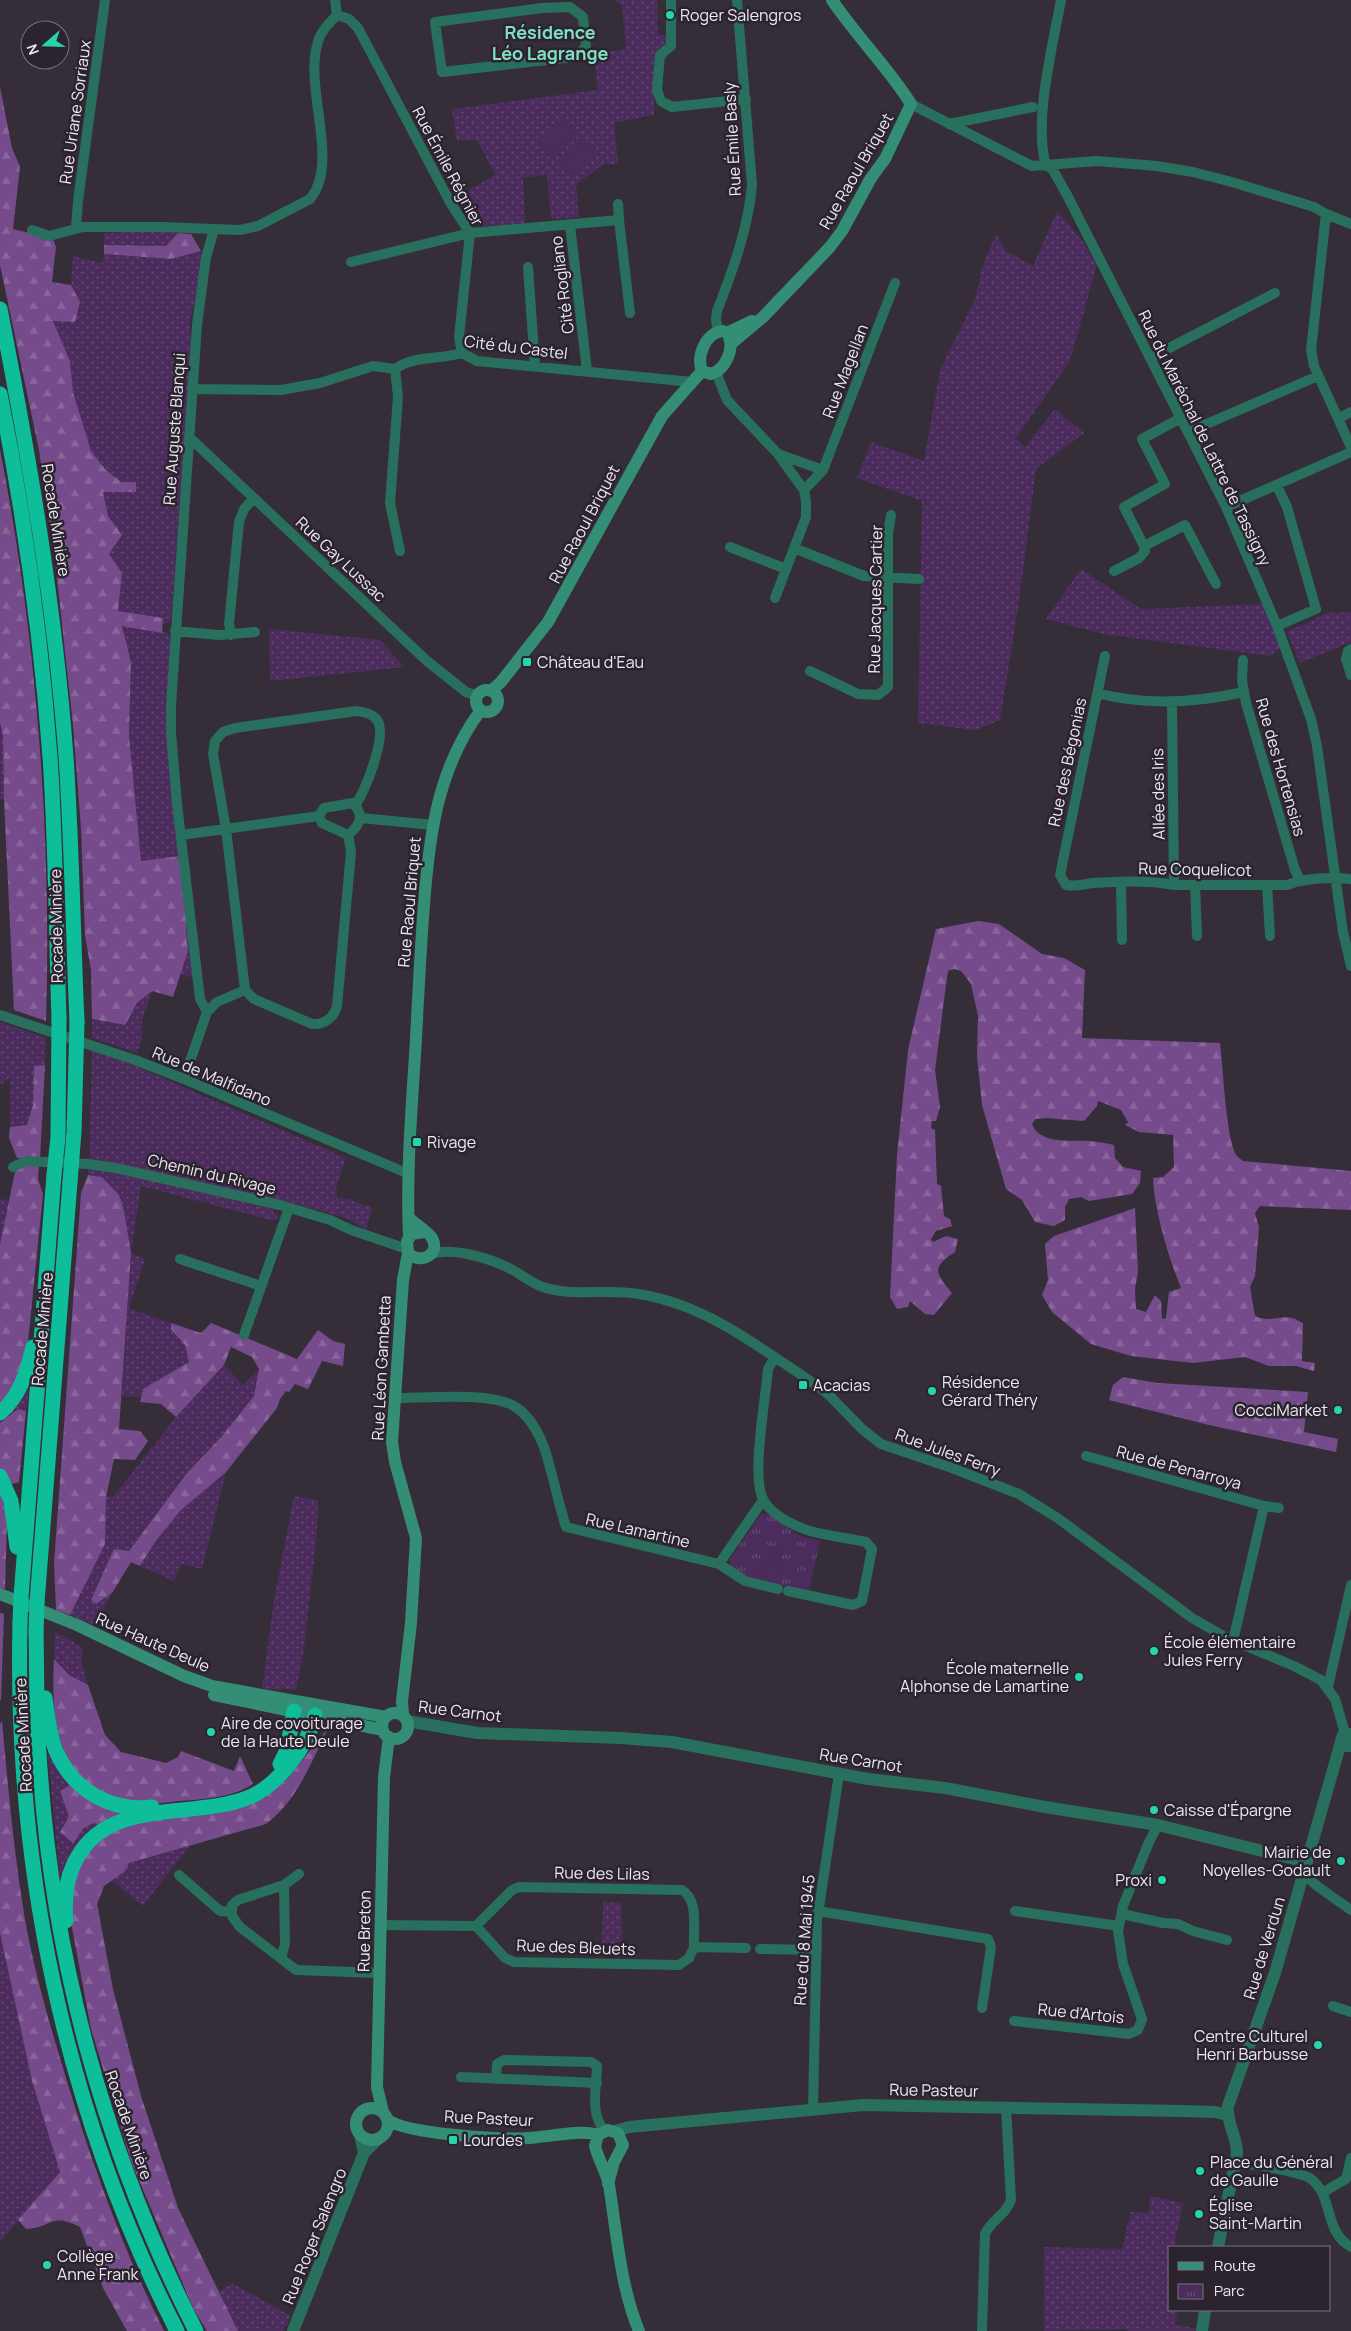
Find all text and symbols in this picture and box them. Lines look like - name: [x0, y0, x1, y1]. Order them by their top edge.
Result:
- place label: Roger Salengros: [680, 4, 801, 26]
- marker: Roger Salengros: [664, 9, 676, 21]
- north arrow: [20, 20, 70, 70]
- district label: Résidence Léo Lagrange: [492, 20, 609, 65]
- street label: Rue Uriane Sorriaux: [54, 38, 96, 185]
- text: N: [22, 42, 43, 58]
- street label: Rue Émile Basly: [718, 81, 746, 197]
- street label: Rue Émile Régnier: [407, 102, 489, 230]
- street label: Rue Raoul Briquet: [814, 109, 898, 233]
- street label: Cité Rogliano: [545, 235, 579, 335]
- street label: Rue du Maréchal de Lattre de Tassigny: [1133, 306, 1277, 570]
- street label: Rue Magellan: [817, 321, 873, 421]
- street label: Cité du Castel: [463, 330, 569, 364]
- street label: Rue Auguste Blanqui: [158, 352, 190, 506]
- street label: Rue Raoul Briquet: [544, 461, 624, 587]
- street label: Rocade Minière: [36, 462, 76, 578]
- street label: Rue Gay Lussac: [291, 512, 391, 607]
- street label: Rue Jacques Cartier: [863, 524, 887, 673]
- place label: Château d'Eau: [537, 651, 644, 673]
- marker: Château d'Eau: [521, 656, 533, 668]
- street label: Rue des Hortensias: [1251, 695, 1311, 839]
- street label: Rue des Bégonias: [1043, 696, 1091, 828]
- street label: Allée des Iris: [1146, 748, 1170, 840]
- street label: Rue Raoul Briquet: [392, 836, 426, 968]
- street label: Rue Coquelicot: [1138, 857, 1252, 881]
- street label: Rocade Minière: [44, 869, 68, 983]
- street label: Rue de Malfidano: [149, 1041, 275, 1111]
- place label: Rivage: [427, 1131, 476, 1153]
- marker: Rivage: [411, 1136, 423, 1148]
- street label: Chemin du Rivage: [145, 1148, 279, 1200]
- street label: Rocade Minière: [26, 1271, 58, 1387]
- street label: Rue Léon Gambetta: [366, 1295, 396, 1441]
- place label: Résidence Gérard Théry: [942, 1371, 1038, 1411]
- place label: Acacias: [813, 1374, 870, 1396]
- marker: Acacias: [797, 1379, 809, 1391]
- marker: Résidence Gérard Théry: [926, 1385, 938, 1397]
- place label: CocciMarket: [1234, 1399, 1328, 1421]
- marker: CocciMarket: [1332, 1404, 1344, 1416]
- street label: Rue Jules Ferry: [892, 1423, 1004, 1481]
- street label: Rue de Penarroya: [1114, 1440, 1244, 1494]
- street label: Rue Lamartine: [584, 1507, 692, 1553]
- street label: Rue Haute Deule: [92, 1607, 214, 1677]
- place label: École élémentaire Jules Ferry: [1164, 1631, 1296, 1671]
- marker: École élémentaire Jules Ferry: [1148, 1645, 1160, 1657]
- place label: École maternelle Alphonse de Lamartine: [900, 1657, 1069, 1697]
- marker: École maternelle Alphonse de Lamartine: [1073, 1671, 1085, 1683]
- street label: Rocade Minière: [9, 1677, 37, 1793]
- street label: Rue Carnot: [417, 1695, 503, 1727]
- place label: Aire de covoiturage de la Haute Deule: [221, 1712, 363, 1752]
- marker: Aire de covoiturage de la Haute Deule: [205, 1726, 217, 1738]
- street label: Rue Carnot: [818, 1743, 904, 1777]
- place label: Caisse d'Épargne: [1164, 1799, 1292, 1821]
- marker: Caisse d'Épargne: [1148, 1804, 1160, 1816]
- place label: Mairie de Noyelles-Godault: [1203, 1841, 1331, 1881]
- marker: Mairie de Noyelles-Godault: [1335, 1855, 1347, 1867]
- street label: Rue des Lilas: [554, 1861, 650, 1885]
- place label: Proxi: [1115, 1869, 1152, 1891]
- street label: Rue du 8 Mai 1945: [788, 1874, 820, 2006]
- marker: Proxi: [1156, 1874, 1168, 1886]
- street label: Rue Breton: [352, 1890, 376, 1972]
- street label: Rue de Verdun: [1238, 1894, 1290, 2002]
- street label: Rue des Bleuets: [516, 1934, 636, 1960]
- street label: Rue d'Artois: [1037, 1998, 1125, 2028]
- place label: Centre Culturel Henri Barbusse: [1194, 2025, 1308, 2065]
- marker: Centre Culturel Henri Barbusse: [1312, 2039, 1324, 2051]
- street label: Rocade Minière: [100, 2068, 158, 2182]
- street label: Rue Pasteur: [889, 2078, 979, 2102]
- street label: Rue Pasteur: [444, 2105, 534, 2131]
- place label: Lourdes: [463, 2129, 523, 2151]
- marker: Lourdes: [447, 2134, 459, 2146]
- place label: Place du Général de Gaulle: [1210, 2151, 1333, 2191]
- street label: Rue Roger Salengro: [277, 2165, 351, 2307]
- marker: Place du Général de Gaulle: [1194, 2165, 1206, 2177]
- place label: Église Saint-Martin: [1209, 2194, 1302, 2234]
- marker: Église Saint-Martin: [1193, 2208, 1205, 2220]
- place label: Collège Anne Frank: [57, 2245, 140, 2285]
- legend: [1168, 2246, 1331, 2311]
- text: Route: [1214, 2255, 1256, 2276]
- marker: Collège Anne Frank: [41, 2259, 53, 2271]
- text: Parc: [1214, 2280, 1245, 2301]

